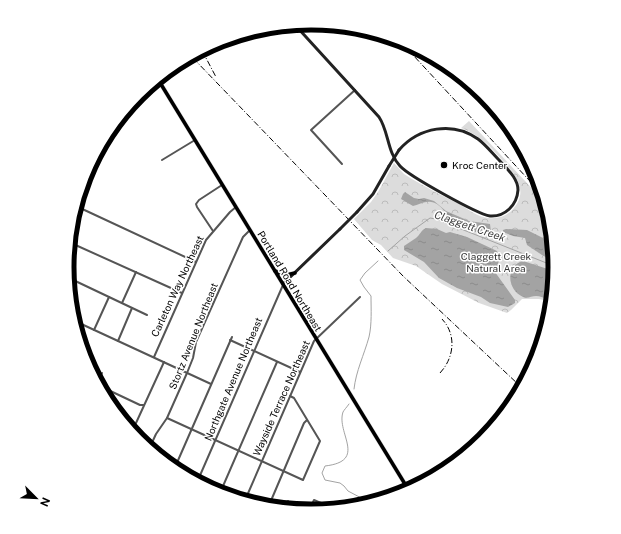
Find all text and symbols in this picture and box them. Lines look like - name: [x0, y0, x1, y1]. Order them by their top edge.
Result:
- place label: Kroc Center: [452, 159, 508, 171]
- marker: Kroc Center: [439, 160, 449, 170]
- water label: Claggett Creek: [433, 208, 507, 244]
- street label: Portland Road Northeast: [255, 229, 325, 333]
- street label: Carleton Way Northeast: [148, 233, 206, 339]
- park label: Claggett Creek Natural Area: [461, 250, 532, 274]
- street label: Stortz Avenue Northeast: [166, 281, 220, 391]
- street label: Northgate Avenue Northeast: [202, 315, 265, 443]
- street label: Wayside Terrace Northeast: [250, 338, 312, 458]
- north arrow: [16, 478, 56, 518]
- text: N: [38, 496, 52, 508]

